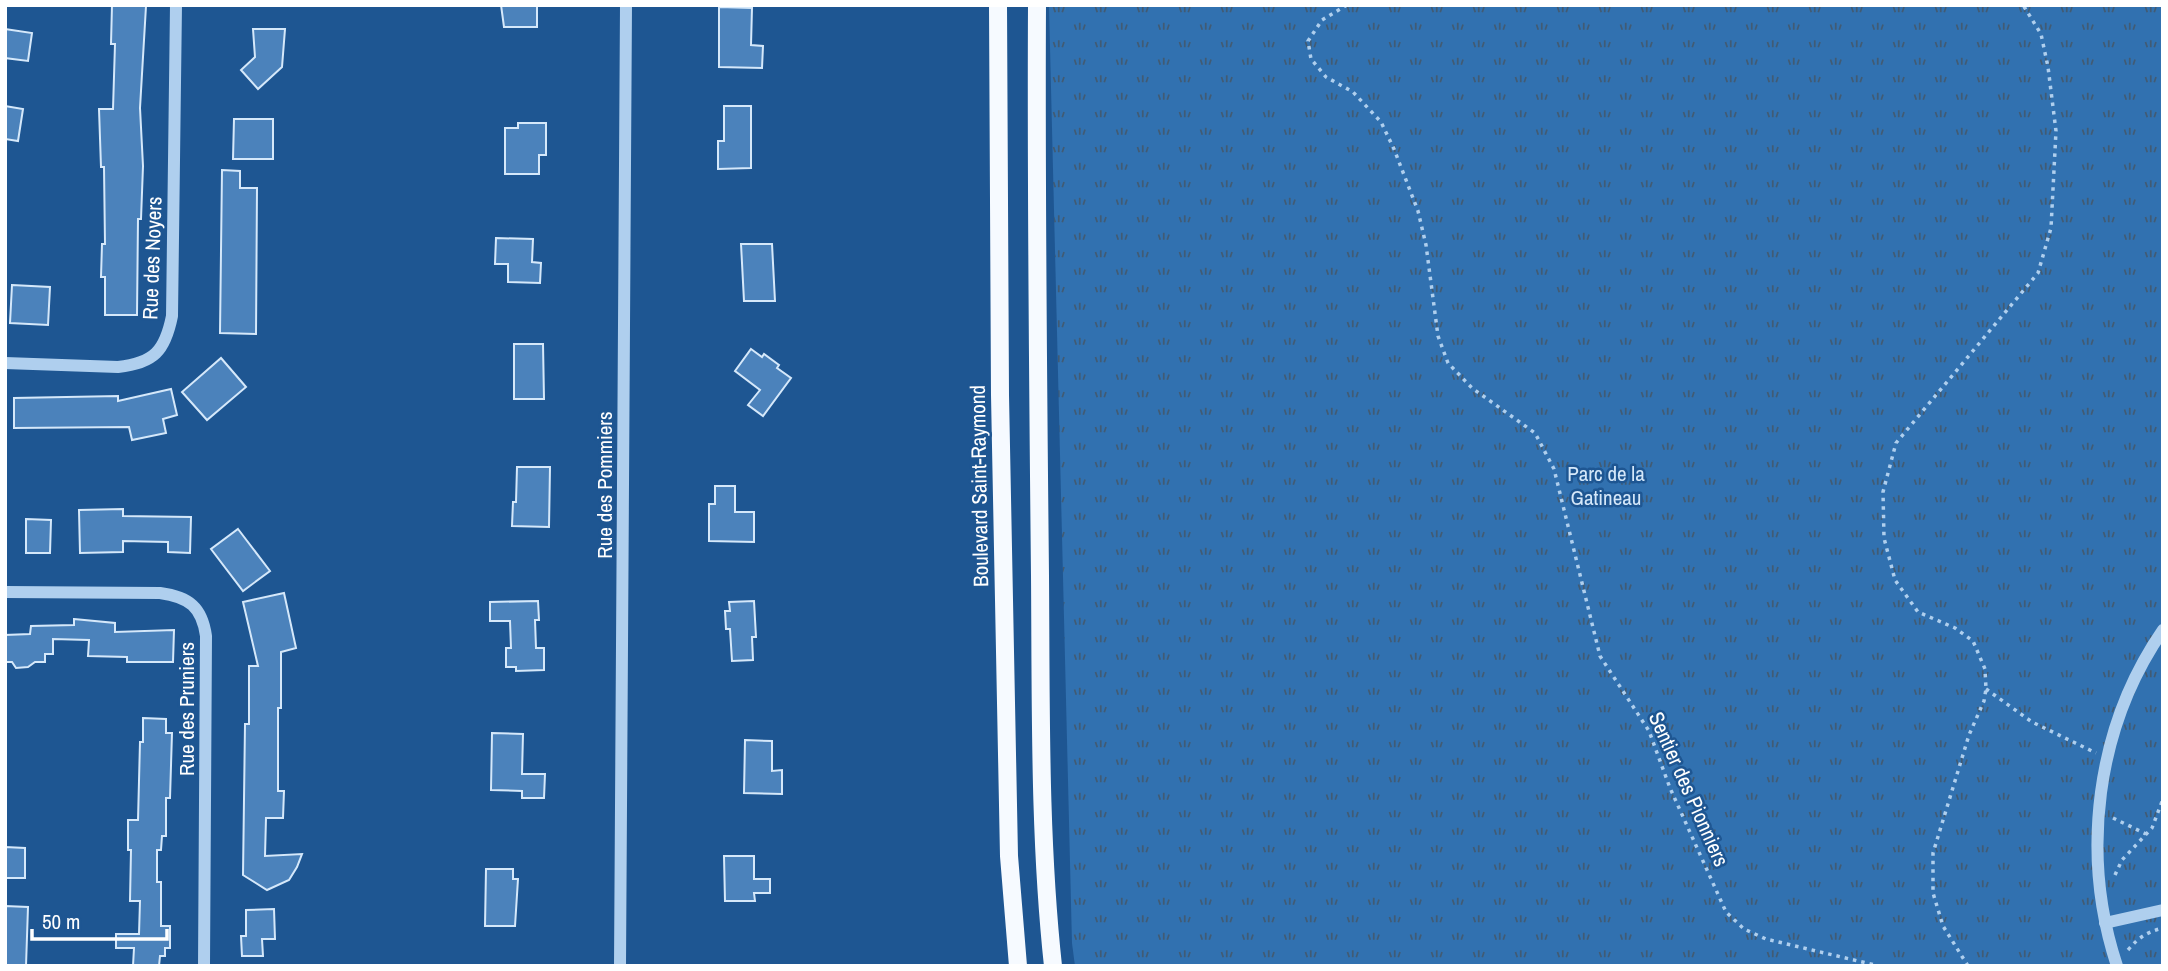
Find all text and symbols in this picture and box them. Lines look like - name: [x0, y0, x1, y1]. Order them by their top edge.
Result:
- street label: Rue des Noyers: [135, 196, 169, 320]
- street label: Boulevard Saint-Raymond: [963, 385, 995, 587]
- street label: Rue des Pommiers: [590, 411, 619, 559]
- park label: Parc de la Gatineau: [1567, 459, 1645, 512]
- street label: Rue des Pruniers: [172, 642, 201, 776]
- street label: Sentier des Pionniers: [1642, 707, 1736, 871]
- scale bar: [32, 898, 166, 942]
- text: 50 m: [42, 907, 80, 936]

